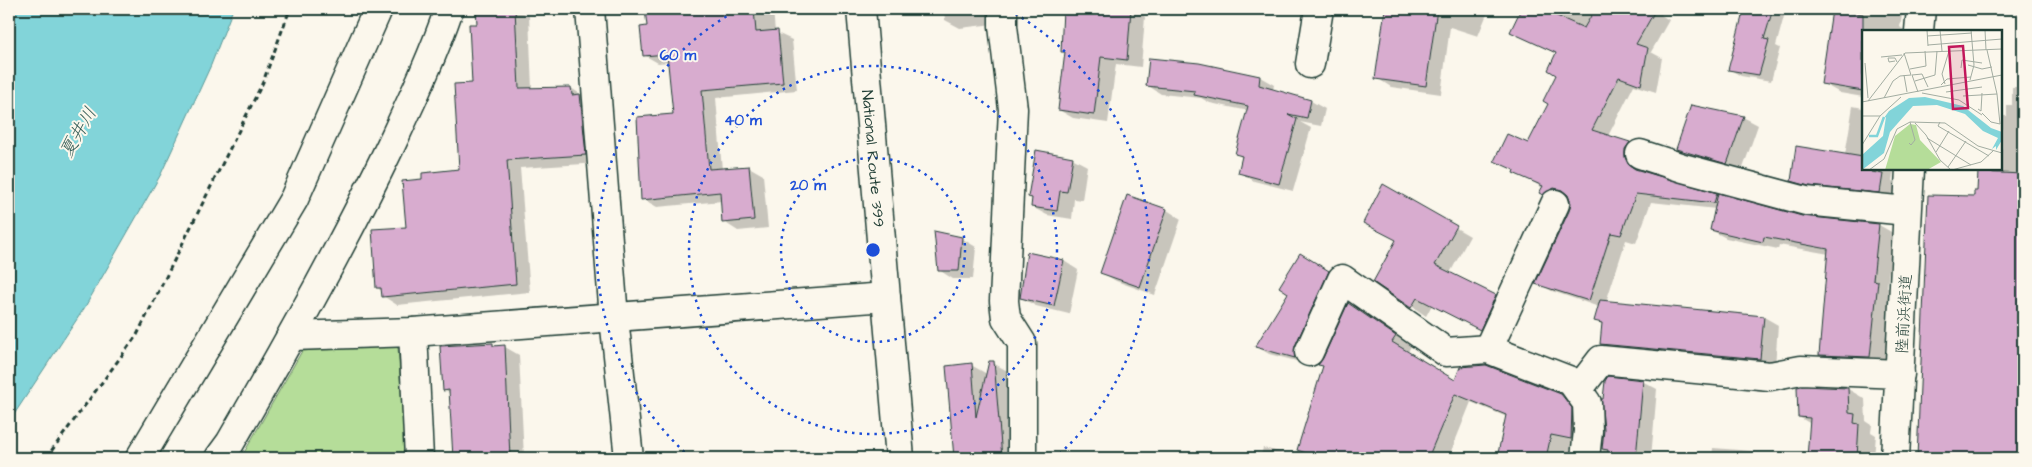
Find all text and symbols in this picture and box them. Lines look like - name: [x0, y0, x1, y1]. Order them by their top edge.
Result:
- inset map: [1862, 30, 2002, 170]
- text: 60 m: [660, 45, 697, 66]
- street label: National Route 399: [856, 89, 890, 228]
- water label: 夏井川: [54, 103, 103, 162]
- text: 40 m: [724, 110, 762, 131]
- text: 20 m: [789, 175, 826, 196]
- centre of rings: [864, 241, 882, 259]
- street label: 陸前浜街道: [1891, 274, 1917, 355]

